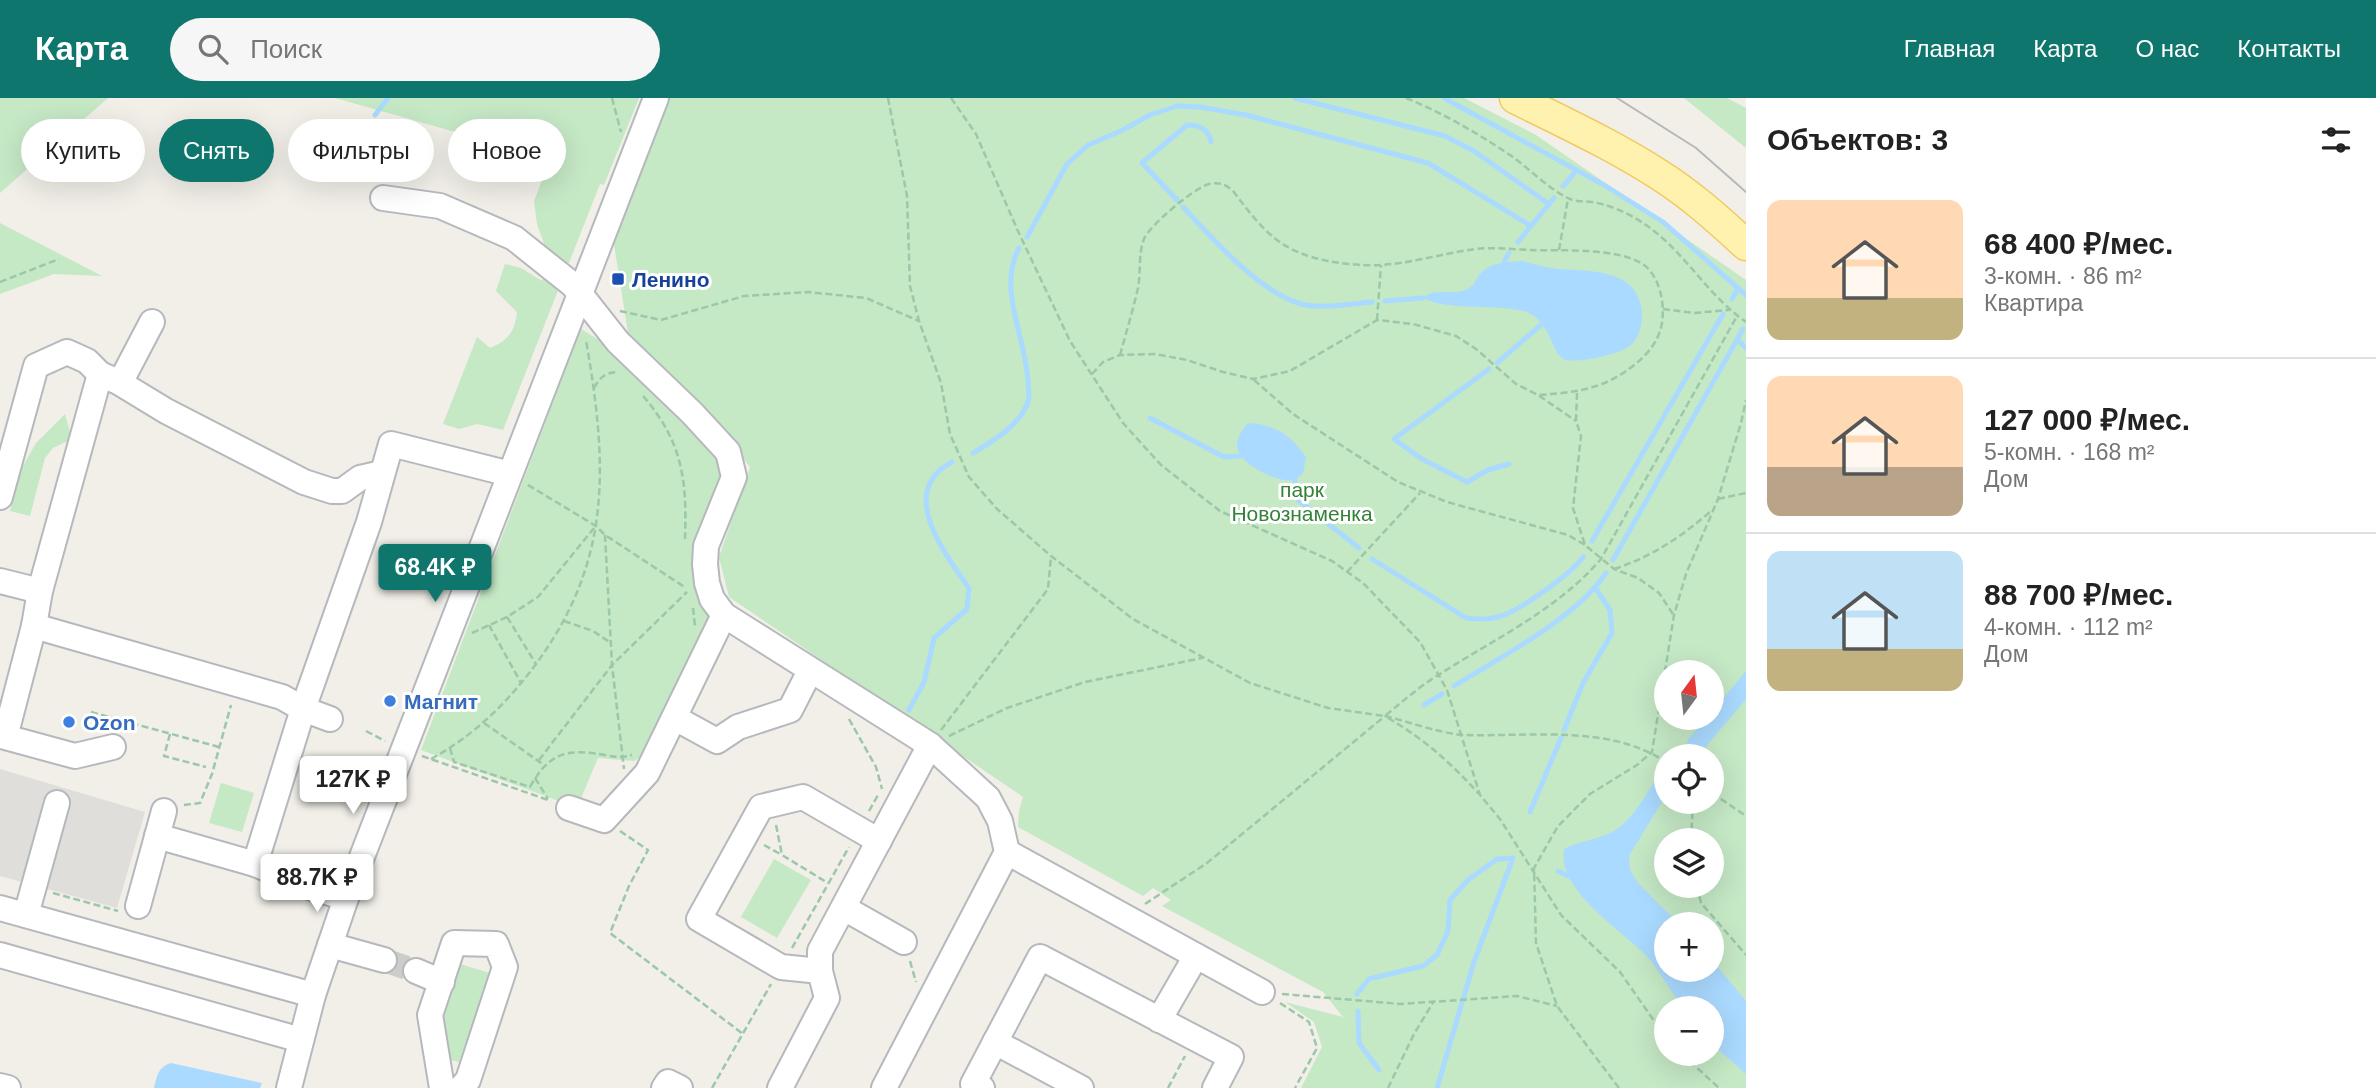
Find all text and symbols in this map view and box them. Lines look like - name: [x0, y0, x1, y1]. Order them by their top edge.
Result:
- search box: [170, 18, 660, 81]
- text: Карта: [35, 30, 128, 67]
- icon: search: [194, 30, 232, 68]
- text: Поиск: [250, 34, 322, 64]
- text: Главная: [1904, 35, 1995, 62]
- text: Карта: [2033, 35, 2097, 62]
- text: О нас: [2135, 35, 2199, 62]
- text: Контакты: [2237, 35, 2341, 62]
- chip: Купить: [21, 119, 145, 182]
- chip: Снять: [159, 119, 274, 182]
- chip: Фильтры: [288, 119, 434, 182]
- chip: Новое: [448, 119, 566, 182]
- icon: filters: [2317, 121, 2355, 159]
- text: Объектов: 3: [1767, 123, 1948, 156]
- text: 68 400 ₽/мес.: [1984, 227, 2173, 260]
- icon: home: [1823, 228, 1907, 312]
- text: 3-комн. · 86 m²: [1984, 263, 2142, 289]
- place label: Ленино: [632, 268, 710, 291]
- marker: Ленино: [610, 271, 626, 287]
- text: Квартира: [1984, 290, 2083, 316]
- text: 127 000 ₽/мес.: [1984, 403, 2190, 436]
- icon: home: [1823, 404, 1907, 488]
- text: 5-комн. · 168 m²: [1984, 439, 2155, 465]
- text: Дом: [1984, 466, 2028, 492]
- park label: парк Новознаменка: [1231, 478, 1373, 525]
- pin: 68.4K ₽: [370, 545, 500, 604]
- text: 68.4K ₽: [394, 554, 476, 580]
- text: 88 700 ₽/мес.: [1984, 578, 2173, 611]
- icon: home: [1823, 579, 1907, 663]
- text: 4-комн. · 112 m²: [1984, 614, 2153, 640]
- text: Дом: [1984, 641, 2028, 667]
- north arrow: [1654, 660, 1724, 730]
- map controls: [1654, 660, 1724, 1066]
- place label: Магнит: [404, 690, 478, 713]
- marker: Магнит: [382, 693, 398, 709]
- place label: Ozon: [83, 711, 136, 734]
- marker: Ozon: [61, 714, 77, 730]
- button: locate: [1654, 744, 1724, 814]
- pin: 127K ₽: [296, 756, 410, 816]
- text: 127K ₽: [316, 766, 390, 792]
- button: layers: [1654, 828, 1724, 898]
- pin: 88.7K ₽: [252, 854, 382, 914]
- text: 88.7K ₽: [276, 864, 358, 890]
- button: +: [1654, 912, 1724, 982]
- button: −: [1654, 996, 1724, 1066]

